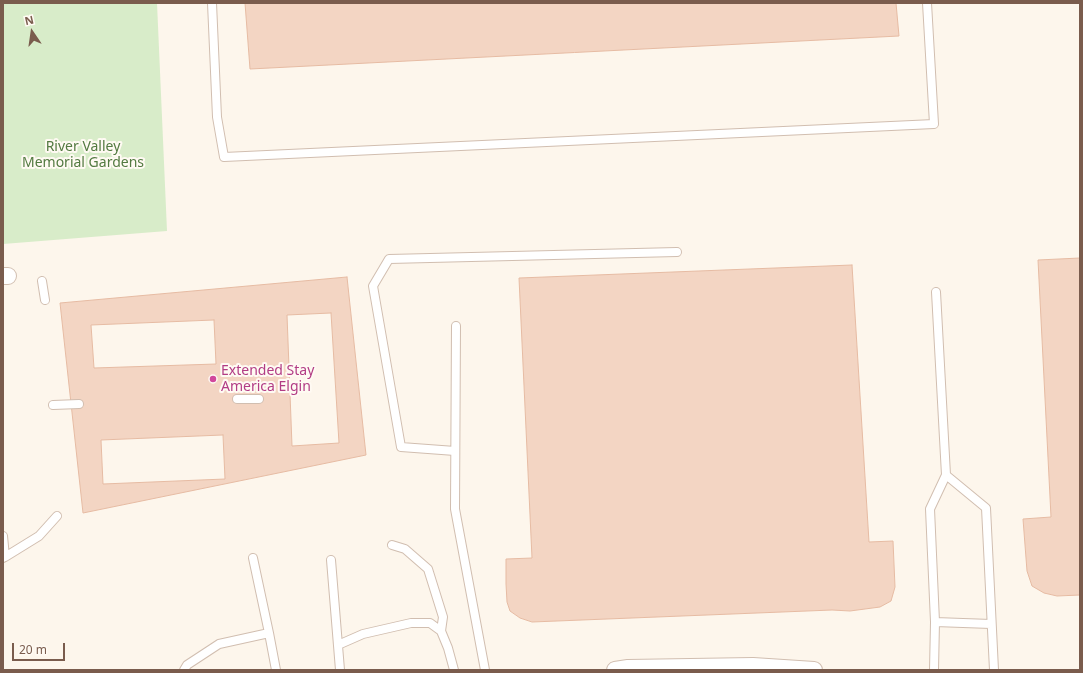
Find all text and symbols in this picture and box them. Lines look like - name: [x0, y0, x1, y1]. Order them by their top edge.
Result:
- north arrow: [12, 12, 52, 52]
- text: N: [23, 12, 35, 28]
- park label: River Valley Memorial Gardens: [22, 139, 144, 172]
- place label: Extended Stay America Elgin: [221, 363, 314, 396]
- marker: Extended Stay America Elgin: [208, 374, 218, 384]
- scale bar: [14, 635, 67, 661]
- text: 20 m: [19, 641, 47, 658]

